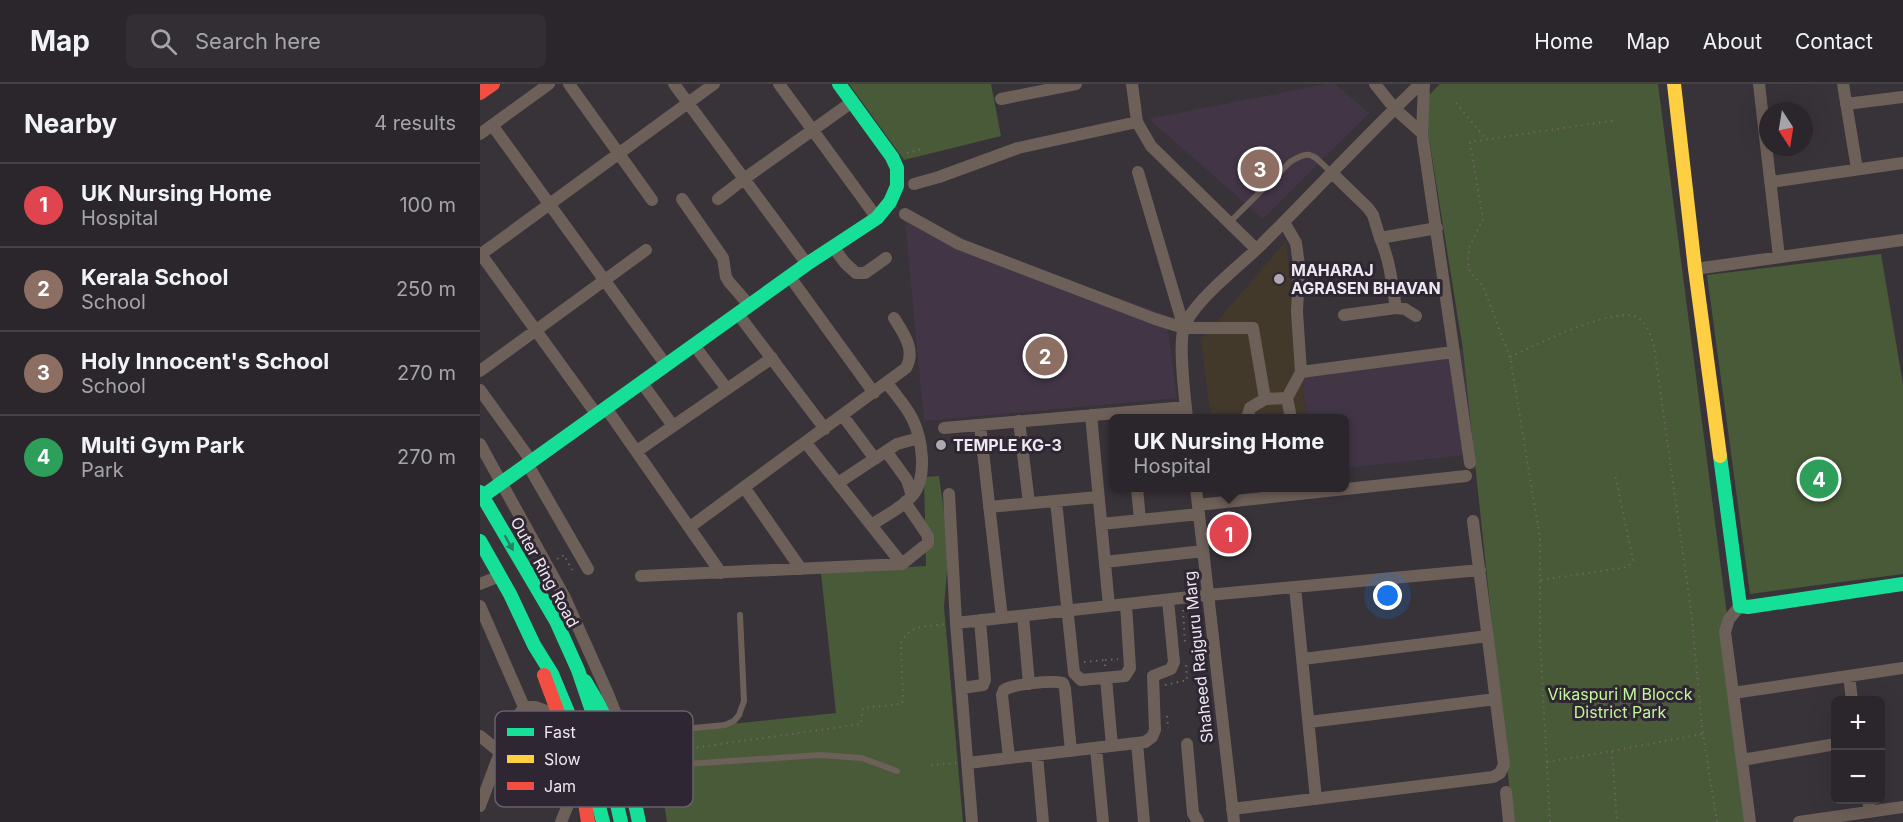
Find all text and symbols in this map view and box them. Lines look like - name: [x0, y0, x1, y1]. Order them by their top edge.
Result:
- search box: [126, 14, 546, 68]
- text: Map: [30, 24, 90, 58]
- icon: search: [147, 25, 180, 58]
- text: Search here: [195, 28, 321, 54]
- text: Home: [1534, 29, 1593, 54]
- text: Map: [1626, 29, 1670, 54]
- text: About: [1703, 29, 1762, 54]
- text: Contact: [1795, 29, 1873, 54]
- north arrow: [1759, 102, 1813, 156]
- text: Nearby: [24, 108, 117, 139]
- text: 4 results: [374, 111, 456, 135]
- pin: 3: [1240, 146, 1280, 191]
- text: UK Nursing Home: [81, 180, 272, 206]
- text: 1: [39, 193, 48, 217]
- text: 100 m: [399, 193, 456, 217]
- text: Hospital: [81, 206, 158, 230]
- place label: MAHARAJ AGRASEN BHAVAN: [1291, 260, 1441, 298]
- text: Kerala School: [81, 264, 228, 290]
- marker: MAHARAJ AGRASEN BHAVAN: [1272, 272, 1286, 286]
- text: 2: [37, 277, 50, 301]
- text: 250 m: [396, 277, 456, 301]
- text: School: [81, 290, 146, 314]
- pin: 2: [1026, 334, 1064, 378]
- text: Holy Innocent's School: [81, 348, 329, 374]
- text: 3: [37, 361, 50, 385]
- text: 270 m: [397, 361, 456, 385]
- text: School: [81, 374, 146, 398]
- popup: [1109, 414, 1349, 492]
- text: UK Nursing Home: [1134, 428, 1324, 454]
- text: Multi Gym Park: [81, 432, 245, 458]
- place label: TEMPLE KG-3: [953, 435, 1062, 455]
- marker: TEMPLE KG-3: [934, 438, 948, 452]
- text: 4: [37, 445, 50, 469]
- text: 270 m: [397, 445, 456, 469]
- text: Hospital: [1134, 454, 1211, 478]
- pin: 4: [1800, 456, 1838, 502]
- text: Park: [81, 458, 124, 482]
- pin: 1: [1210, 512, 1248, 556]
- street label: Outer Ring Road: [506, 513, 584, 631]
- one-way arrow: [504, 534, 514, 551]
- street label: Shaheed Rajguru Marg: [1179, 570, 1217, 744]
- your location: [1373, 581, 1402, 610]
- park label: Vikaspuri M Blocck District Park: [1548, 684, 1693, 722]
- map controls: [1831, 696, 1885, 804]
- button: +: [1831, 696, 1885, 750]
- legend: [495, 711, 693, 807]
- text: Fast: [544, 722, 576, 742]
- text: Slow: [544, 749, 581, 769]
- button: −: [1831, 750, 1885, 804]
- text: Jam: [544, 776, 576, 796]

